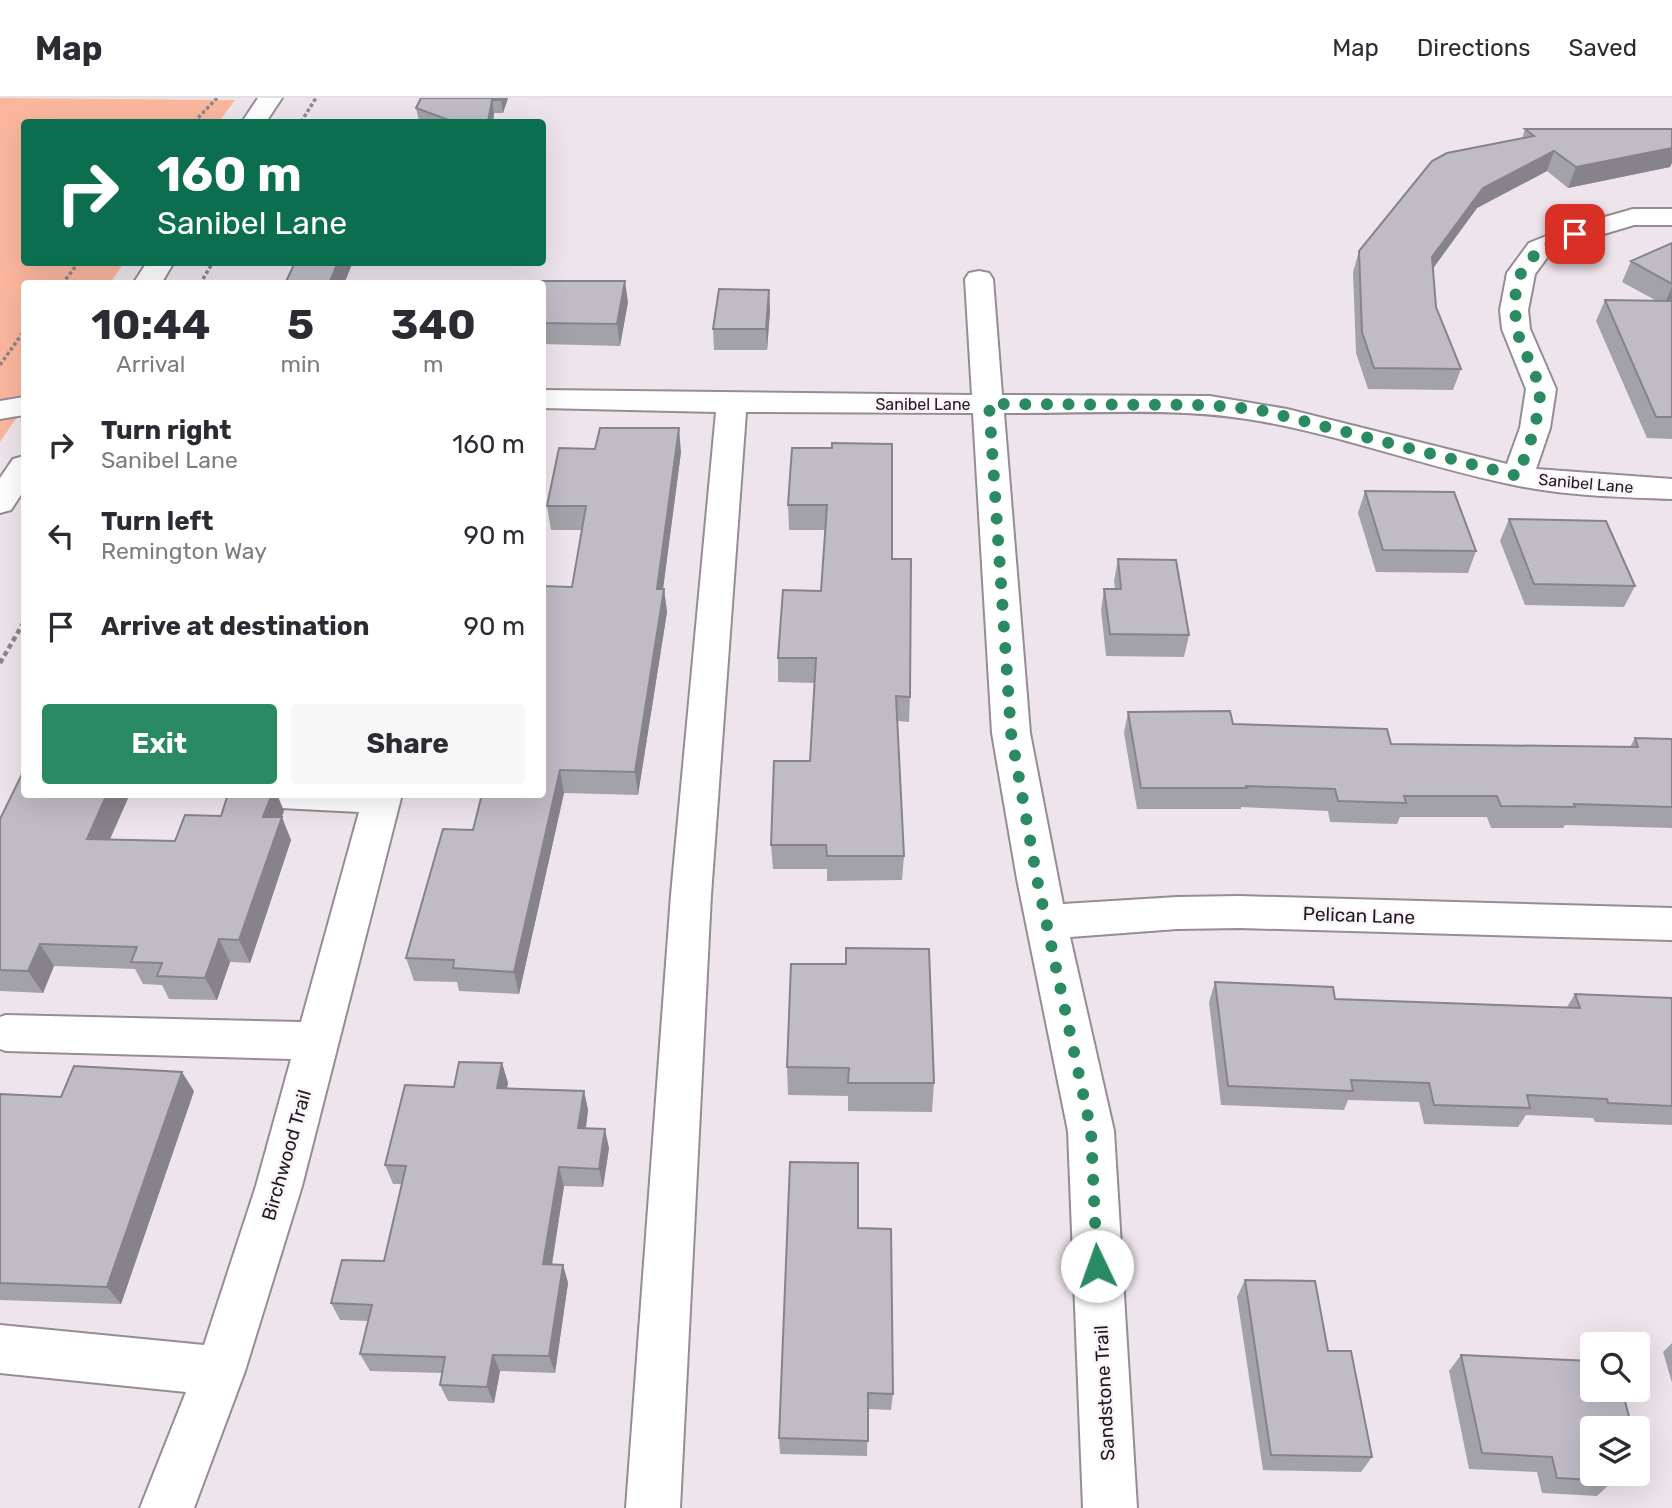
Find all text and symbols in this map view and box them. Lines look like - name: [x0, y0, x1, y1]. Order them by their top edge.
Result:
- text: Map: [35, 29, 103, 68]
- text: Map: [1332, 34, 1379, 62]
- text: Directions: [1417, 34, 1530, 62]
- text: Saved: [1568, 34, 1637, 62]
- text: 160 m: [157, 145, 302, 203]
- icon: right: [42, 147, 133, 238]
- text: Sanibel Lane: [157, 204, 347, 242]
- pin: [1545, 204, 1605, 264]
- icon: arrive: [1556, 215, 1594, 253]
- text: 10:44: [91, 300, 210, 350]
- text: 5: [287, 300, 314, 350]
- text: 340: [391, 300, 476, 350]
- text: Arrival: [116, 350, 185, 378]
- text: min: [281, 350, 321, 378]
- text: m: [423, 350, 443, 378]
- street label: Sanibel Lane: [875, 395, 971, 414]
- text: Turn right: [101, 415, 231, 446]
- icon: right: [42, 426, 80, 464]
- text: 160 m: [452, 429, 525, 460]
- text: Sanibel Lane: [101, 446, 238, 474]
- street label: Sanibel Lane: [1538, 470, 1634, 497]
- text: Turn left: [101, 506, 213, 537]
- icon: left: [42, 517, 80, 555]
- text: 90 m: [464, 520, 525, 551]
- text: Remington Way: [101, 537, 267, 565]
- icon: arrive: [42, 608, 80, 646]
- text: Arrive at destination: [101, 611, 369, 642]
- text: 90 m: [464, 611, 525, 642]
- button: Exit: [42, 704, 277, 784]
- button: Share: [291, 704, 525, 784]
- street label: Pelican Lane: [1302, 902, 1416, 929]
- street label: Birchwood Trail: [257, 1087, 316, 1223]
- position arrow: [1060, 1229, 1134, 1303]
- street label: Sandstone Trail: [1089, 1325, 1120, 1461]
- map controls: [1580, 1332, 1650, 1486]
- button: search: [1580, 1332, 1650, 1402]
- button: layers: [1580, 1416, 1650, 1486]

